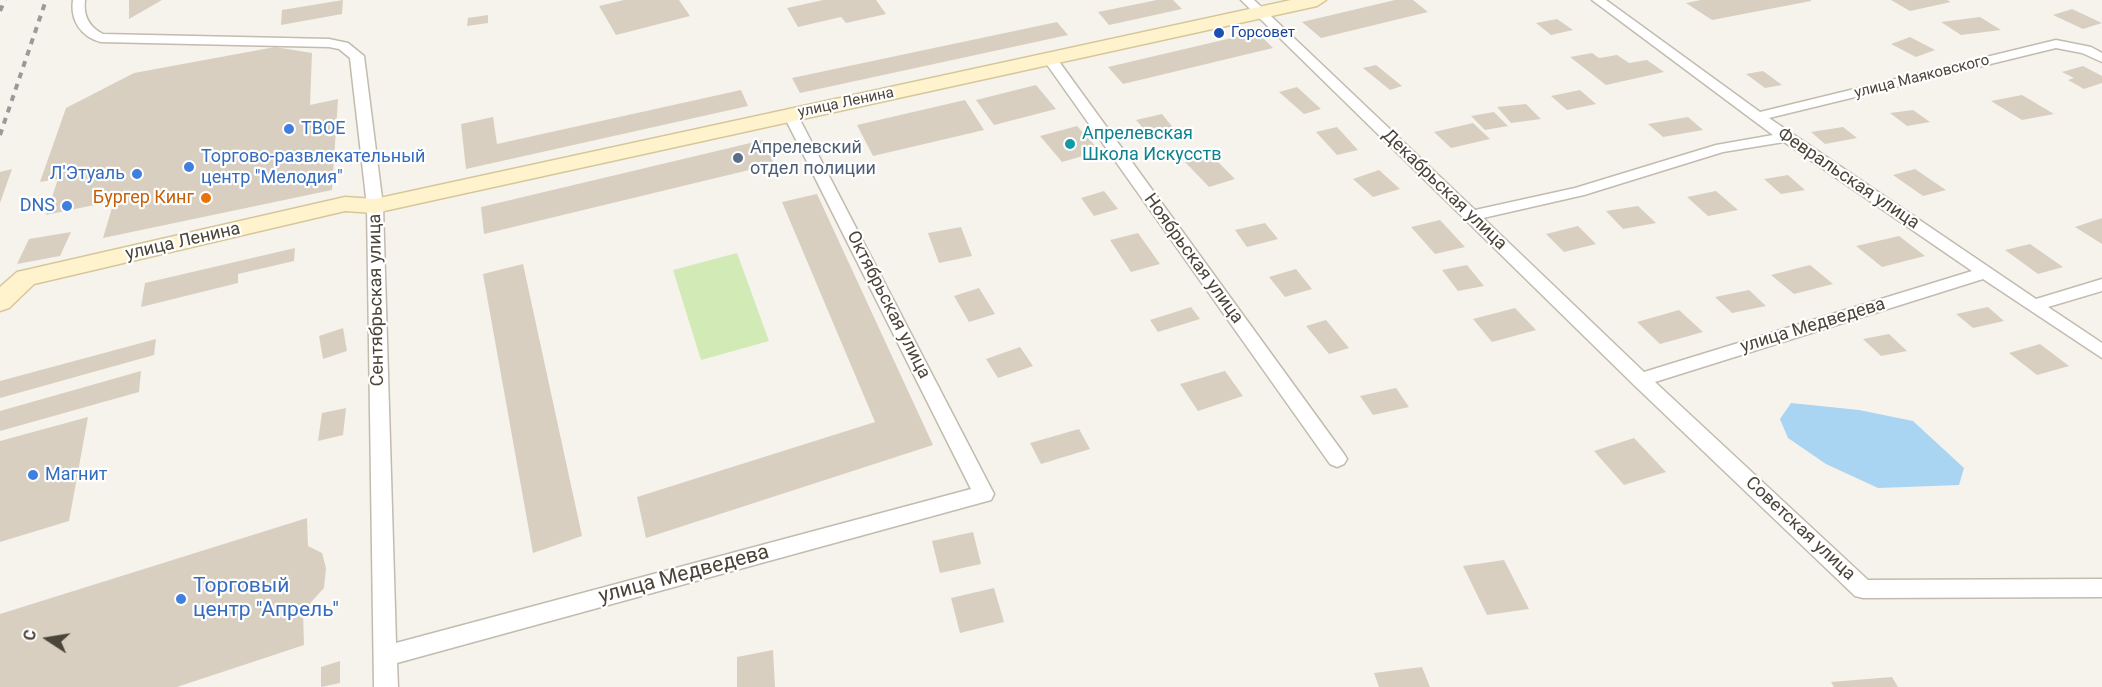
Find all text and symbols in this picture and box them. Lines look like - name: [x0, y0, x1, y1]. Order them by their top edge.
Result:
- place label: Горсовет: [1231, 24, 1295, 42]
- marker: Горсовет: [1212, 26, 1226, 40]
- street label: улица Маяковского: [1853, 52, 1991, 102]
- street label: улица Ленина: [796, 84, 896, 122]
- place label: ТВОЕ: [301, 118, 346, 140]
- marker: ТВОЕ: [282, 122, 296, 136]
- place label: Апрелевская Школа Искусств: [1082, 123, 1221, 166]
- street label: Февральская улица: [1773, 123, 1923, 235]
- street label: Декабрьская улица: [1377, 125, 1511, 255]
- place label: Апрелевский отдел полиции: [750, 137, 876, 180]
- marker: Апрелевская Школа Искусств: [1063, 137, 1077, 151]
- place label: Торгово-развлекательный центр "Мелодия": [201, 146, 426, 188]
- marker: Апрелевский отдел полиции: [731, 151, 745, 165]
- marker: Торгово-развлекательный центр "Мелодия": [182, 160, 196, 174]
- place label: Л'Этуаль: [50, 163, 125, 185]
- marker: Л'Этуаль: [130, 167, 144, 181]
- place label: Бургер Кинг: [93, 187, 194, 209]
- street label: Ноябрьская улица: [1139, 190, 1247, 328]
- marker: Бургер Кинг: [199, 191, 213, 205]
- place label: DNS: [20, 195, 55, 217]
- marker: DNS: [60, 199, 74, 213]
- street label: Сентябрьская улица: [365, 214, 389, 386]
- street label: улица Ленина: [124, 218, 242, 266]
- street label: Октябрьская улица: [841, 227, 935, 383]
- street label: улица Медведева: [1738, 294, 1888, 358]
- place label: Магнит: [45, 464, 107, 486]
- marker: Магнит: [26, 468, 40, 482]
- street label: Советская улица: [1741, 473, 1859, 585]
- street label: улица Медведева: [596, 540, 772, 610]
- place label: Торговый центр "Апрель": [193, 574, 339, 624]
- marker: Торговый центр "Апрель": [174, 592, 188, 606]
- north arrow: [18, 609, 78, 669]
- text: С: [20, 628, 40, 642]

